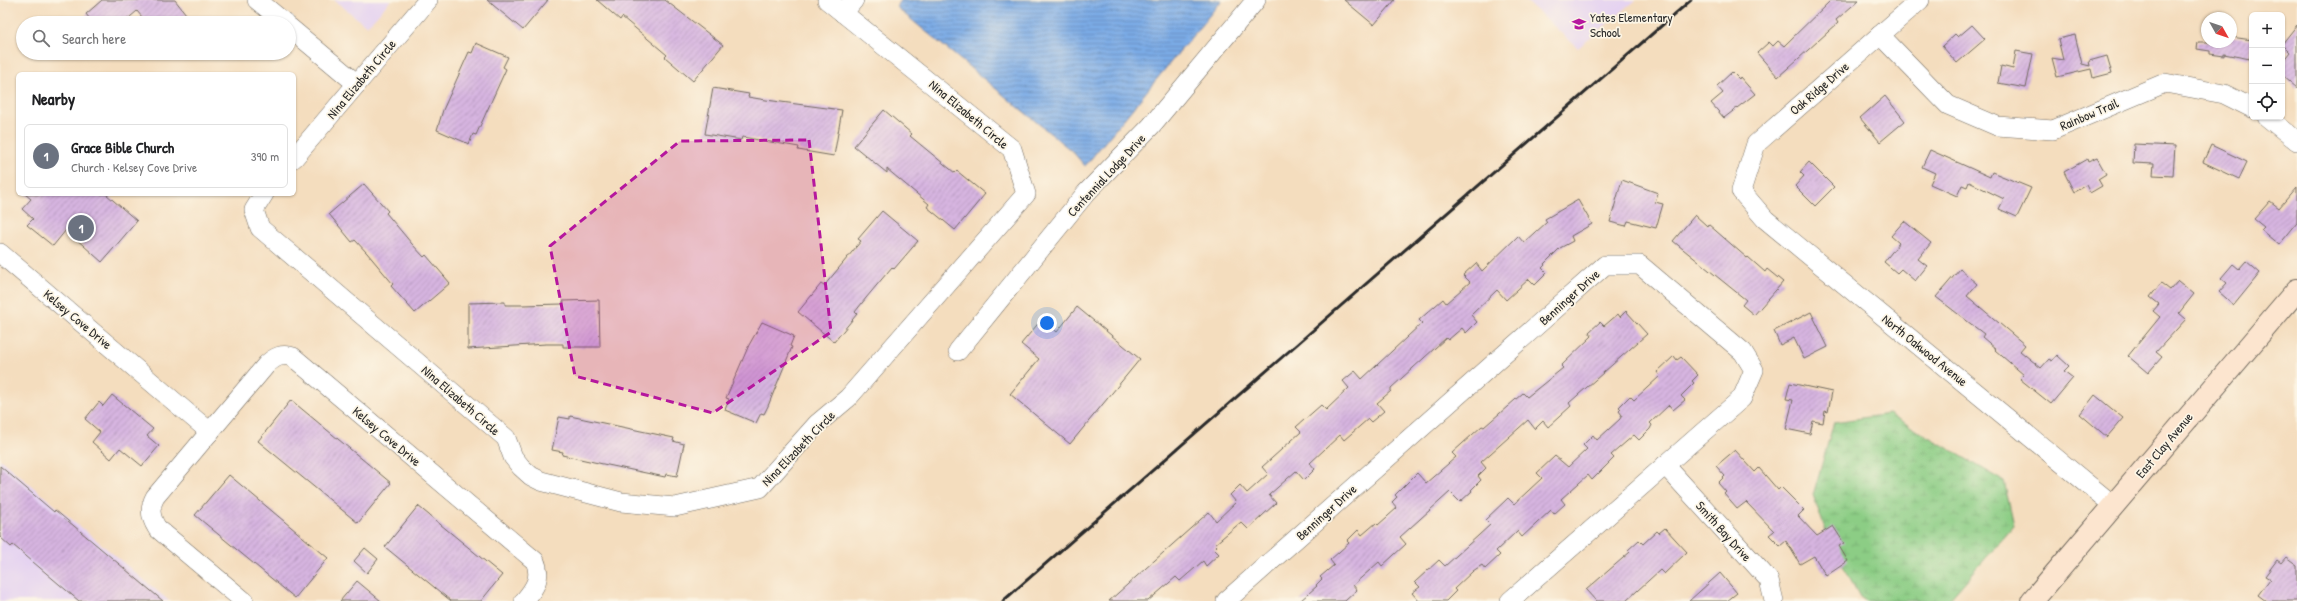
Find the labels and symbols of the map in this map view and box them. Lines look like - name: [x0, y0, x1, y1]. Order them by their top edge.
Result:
- place label: Yates Elementary School: [1590, 8, 1673, 41]
- north arrow: [2201, 12, 2237, 48]
- school or university icon: Yates Elementary School: [1571, 16, 1587, 32]
- street label: Nina Elizabeth Circle: [322, 35, 400, 123]
- street label: Oak Ridge Drive: [1786, 57, 1852, 119]
- street label: Nina Elizabeth Circle: [925, 75, 1013, 153]
- street label: Rainbow Trail: [2057, 93, 2122, 134]
- street label: Centennial Lodge Drive: [1063, 130, 1149, 220]
- pin: 1: [68, 213, 94, 243]
- street label: Benninger Drive: [1535, 265, 1603, 329]
- street label: Kelsey Cove Drive: [40, 285, 116, 353]
- street label: North Oakwood Avenue: [1878, 310, 1972, 390]
- your location: [1037, 313, 1057, 333]
- street label: Nina Elizabeth Circle: [418, 361, 504, 439]
- street label: Kelsey Cove Drive: [349, 402, 425, 470]
- street label: Nina Elizabeth Circle: [757, 406, 839, 490]
- street label: East Clay Avenue: [2131, 408, 2197, 482]
- street label: Benninger Drive: [1292, 480, 1360, 544]
- street label: Smith Bay Drive: [1692, 497, 1756, 565]

